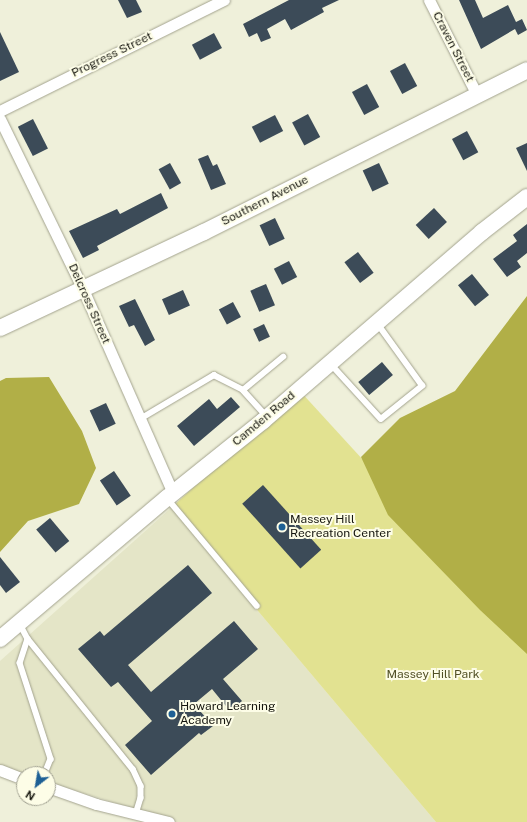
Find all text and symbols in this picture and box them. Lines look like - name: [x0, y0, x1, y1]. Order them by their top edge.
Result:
- street label: Craven Street: [429, 10, 477, 84]
- street label: Progress Street: [69, 29, 155, 81]
- street label: Southern Avenue: [219, 173, 311, 229]
- street label: Delcross Street: [65, 262, 113, 346]
- street label: Camden Road: [230, 389, 298, 449]
- place label: Massey Hill Recreation Center: [290, 513, 391, 541]
- marker: Massey Hill Recreation Center: [277, 522, 287, 532]
- park label: Massey Hill Park: [386, 668, 480, 682]
- place label: Howard Learning Academy: [180, 700, 275, 728]
- marker: Howard Learning Academy: [167, 709, 177, 719]
- north arrow: [16, 766, 56, 806]
- text: N: [24, 788, 37, 803]

